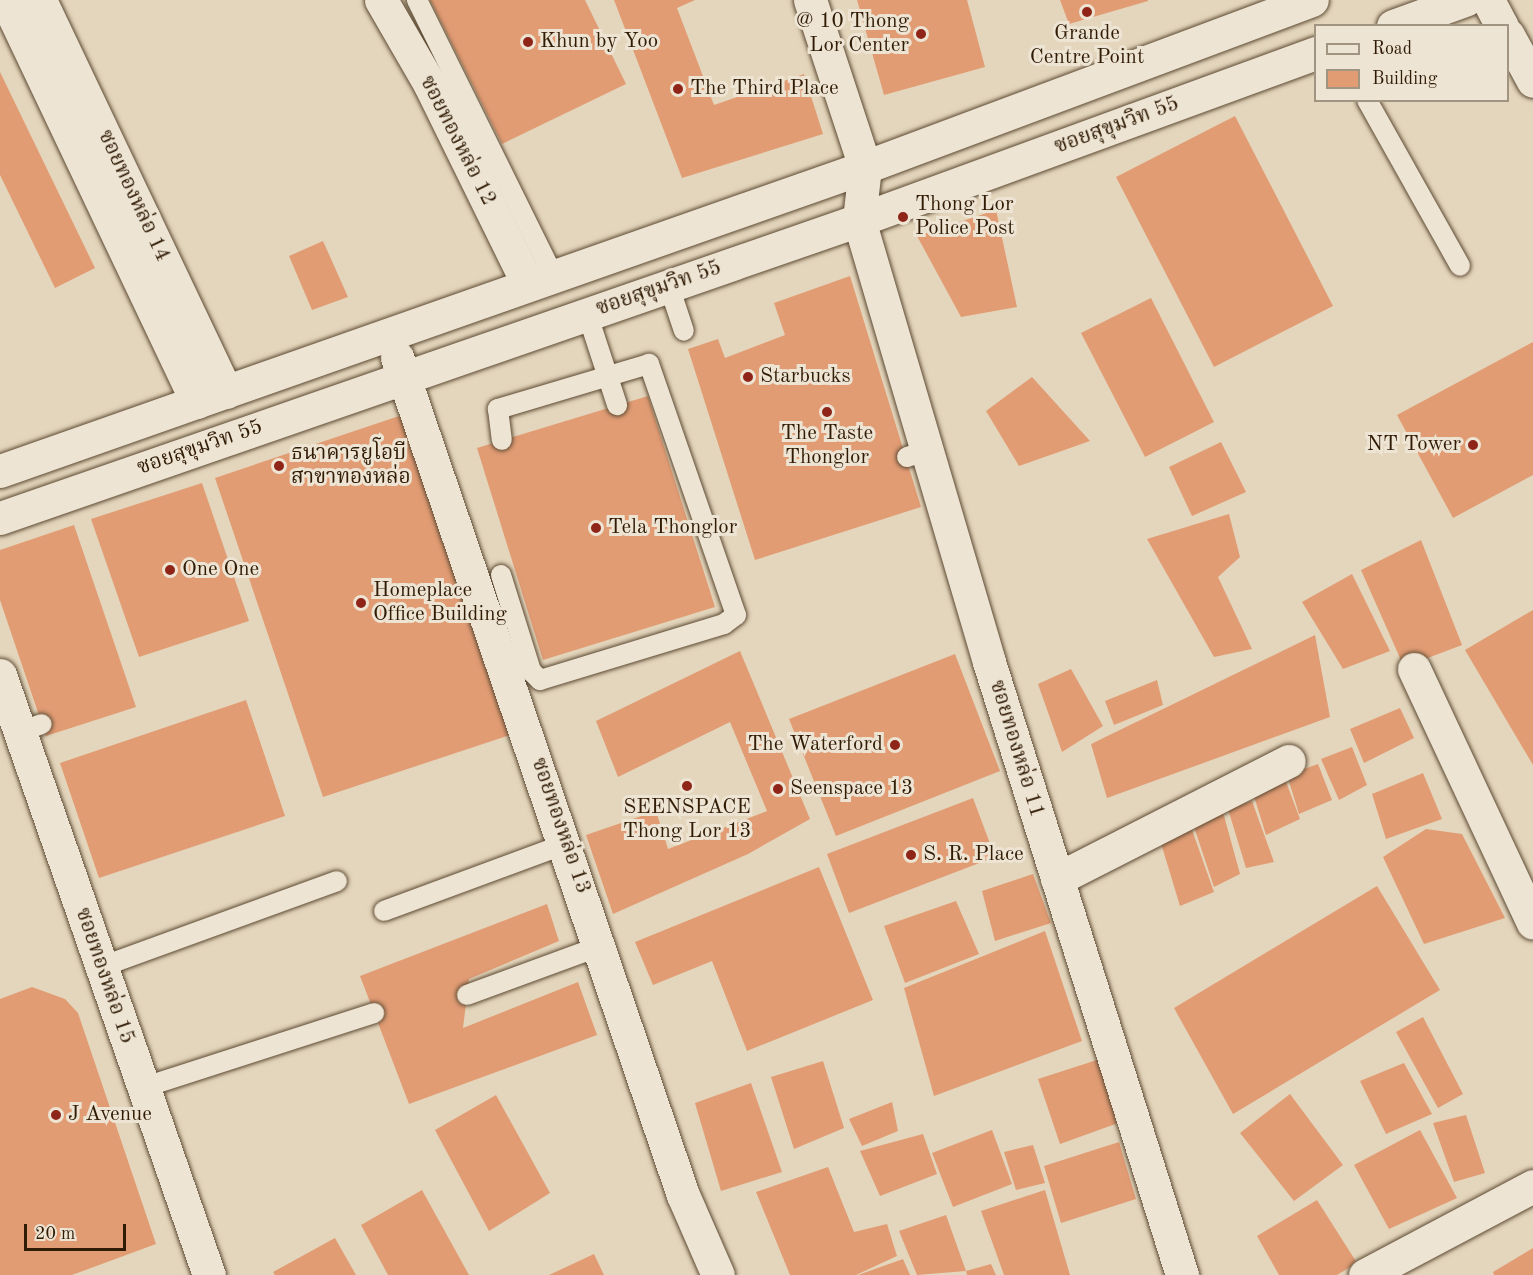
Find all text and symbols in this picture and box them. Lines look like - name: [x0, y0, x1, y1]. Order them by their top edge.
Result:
- marker: Grande Centre Point: [1080, 5, 1094, 19]
- place label: @ 10 Thong Lor Center: [796, 9, 909, 59]
- place label: Grande Centre Point: [1030, 21, 1144, 71]
- legend: [1314, 24, 1509, 102]
- marker: @ 10 Thong Lor Center: [914, 27, 928, 41]
- place label: Khun by Yoo: [540, 29, 658, 55]
- marker: Khun by Yoo: [521, 35, 535, 49]
- text: Road: [1372, 40, 1412, 58]
- text: Building: [1372, 70, 1437, 88]
- street label: ซอยทองหล่อ 12: [414, 72, 500, 210]
- place label: The Third Place: [690, 76, 839, 102]
- marker: The Third Place: [671, 82, 685, 96]
- street label: ซอยสุขุมวิท 55: [1051, 92, 1183, 160]
- street label: ซอยทองหล่อ 14: [92, 126, 174, 266]
- place label: Thong Lor Police Post: [915, 192, 1015, 242]
- marker: Thong Lor Police Post: [896, 210, 910, 224]
- street label: ซอยสุขุมวิท 55: [593, 256, 725, 322]
- place label: Starbucks: [760, 364, 851, 390]
- marker: Starbucks: [741, 370, 755, 384]
- marker: The Taste Thonglor: [820, 405, 834, 419]
- street label: ซอยสุขุมวิท 55: [134, 415, 266, 481]
- place label: The Taste Thonglor: [781, 421, 873, 471]
- place label: NT Tower: [1367, 432, 1461, 458]
- marker: NT Tower: [1466, 438, 1480, 452]
- place label: ธนาคารยูโอบี สาขาทองหล่อ: [291, 441, 411, 491]
- marker: ธนาคารยูโอบี สาขาทองหล่อ: [272, 459, 286, 473]
- place label: Tela Thonglor: [608, 515, 737, 541]
- marker: Tela Thonglor: [589, 521, 603, 535]
- place label: One One: [182, 557, 259, 583]
- marker: One One: [163, 563, 177, 577]
- place label: Homeplace Office Building: [373, 578, 507, 628]
- marker: Homeplace Office Building: [354, 596, 368, 610]
- street label: ซอยทองหล่อ 11: [983, 677, 1049, 821]
- place label: The Waterford: [747, 732, 883, 758]
- marker: The Waterford: [888, 738, 902, 752]
- street label: ซอยทองหล่อ 13: [525, 755, 595, 897]
- place label: Seenspace 13: [790, 776, 913, 802]
- marker: SEENSPACE Thong Lor 13: [680, 779, 694, 793]
- marker: Seenspace 13: [771, 782, 785, 796]
- place label: SEENSPACE Thong Lor 13: [623, 795, 751, 845]
- place label: S. R. Place: [923, 842, 1024, 868]
- marker: S. R. Place: [904, 848, 918, 862]
- street label: ซอยทองหล่อ 15: [69, 905, 139, 1047]
- place label: J Avenue: [68, 1102, 152, 1128]
- marker: J Avenue: [49, 1108, 63, 1122]
- scale bar: [27, 1212, 129, 1250]
- text: 20 m: [35, 1225, 75, 1243]

